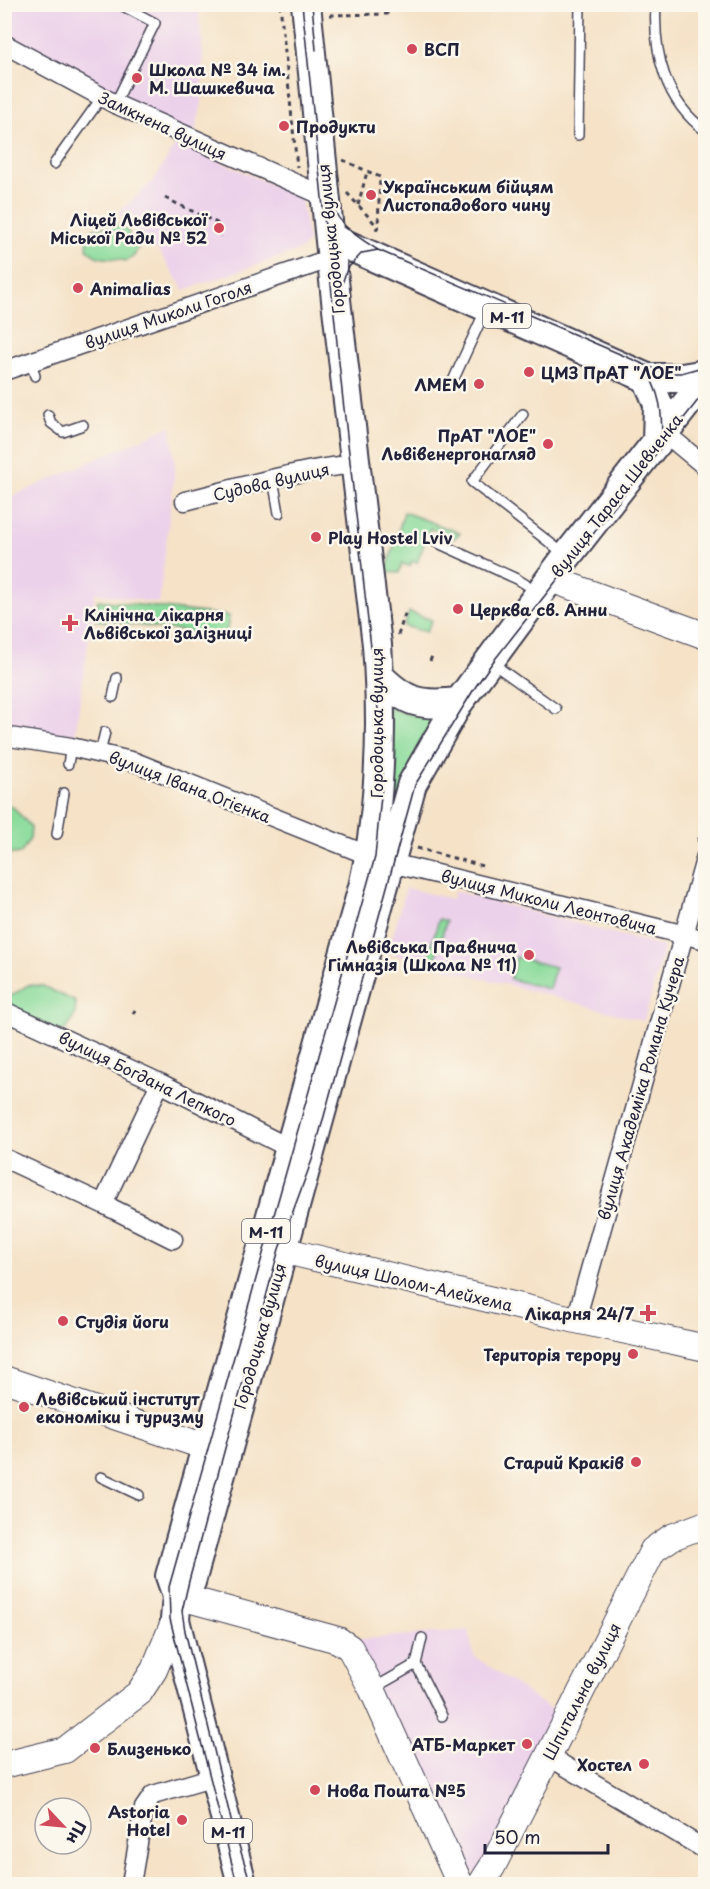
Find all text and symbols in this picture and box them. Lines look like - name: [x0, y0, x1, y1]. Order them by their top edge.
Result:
- place label: ВСП: [424, 37, 460, 61]
- marker: ВСП: [405, 42, 419, 56]
- place label: Школа № 34 ім. М. Шашкевича: [149, 57, 286, 99]
- marker: Школа № 34 ім. М. Шашкевича: [130, 71, 144, 85]
- street label: Замкнена вулиця: [94, 84, 231, 165]
- place label: Продукти: [296, 114, 376, 138]
- marker: Продукти: [277, 119, 291, 133]
- street label: Городоцька вулиця: [310, 163, 350, 315]
- place label: Українським бійцям Листопадового чину: [382, 174, 554, 216]
- marker: Українським бійцям Листопадового чину: [364, 188, 378, 202]
- place label: Ліцей Львівської Міської Ради № 52: [50, 207, 208, 249]
- marker: Ліцей Львівської Міської Ради № 52: [212, 221, 226, 235]
- street label: вулиця Миколи Гоголя: [81, 274, 255, 354]
- place label: Animalias: [89, 276, 171, 300]
- marker: Animalias: [71, 281, 85, 295]
- road number: М-11: [483, 304, 531, 328]
- place label: ЦМЗ ПрАТ "ЛОЕ": [541, 360, 682, 384]
- marker: ЦМЗ ПрАТ "ЛОЕ": [522, 365, 536, 379]
- place label: ЛМЕМ: [414, 372, 467, 396]
- marker: ЛМЕМ: [472, 377, 486, 391]
- street label: вулиця Тараса Шевченка: [544, 408, 688, 582]
- place label: ПрАТ "ЛОЕ" Львівенергонагляд: [381, 423, 536, 465]
- marker: ПрАТ "ЛОЕ" Львівенергонагляд: [541, 437, 555, 451]
- street label: Судова вулиця: [210, 456, 332, 506]
- place label: Play Hostel Lviv: [328, 525, 453, 549]
- marker: Play Hostel Lviv: [309, 530, 323, 544]
- place label: Церква св. Анни: [470, 597, 607, 621]
- place label: Клінічна лікарня Львівської залізниці: [84, 602, 252, 644]
- marker: Церква св. Анни: [451, 602, 465, 616]
- marker: Клінічна лікарня Львівської залізниці: [61, 614, 79, 632]
- street label: Городоцька вулиця: [364, 648, 388, 798]
- street label: вулиця Івана Огієнка: [106, 744, 274, 828]
- street label: вулиця Миколи Леонтовича: [439, 863, 659, 939]
- place label: Львівська Правнича Гімназія (Школа № 11): [328, 934, 517, 976]
- marker: Львівська Правнича Гімназія (Школа № 11): [522, 948, 536, 962]
- street label: вулиця Академіка Романа Кучера: [591, 953, 689, 1223]
- street label: вулиця Богдана Лепкого: [55, 1025, 241, 1131]
- road number: М-11: [242, 1219, 290, 1243]
- street label: вулиця Шолом-Алейхема: [313, 1248, 516, 1317]
- street label: Городоцька вулиця: [227, 1260, 291, 1412]
- place label: Лікарня 24/7: [525, 1301, 635, 1325]
- marker: Лікарня 24/7: [639, 1304, 657, 1322]
- place label: Студія йоги: [75, 1309, 169, 1333]
- marker: Студія йоги: [56, 1314, 70, 1328]
- place label: Територія терору: [483, 1342, 621, 1366]
- marker: Територія терору: [626, 1347, 640, 1361]
- place label: Львівський інститут економіки і туризму: [36, 1386, 204, 1428]
- marker: Львівський інститут економіки і туризму: [17, 1400, 31, 1414]
- place label: Старий Краків: [504, 1450, 625, 1474]
- marker: Старий Краків: [629, 1455, 643, 1469]
- street label: Шпитальна вулиця: [536, 1618, 626, 1764]
- place label: АТБ-Маркет: [412, 1732, 516, 1756]
- place label: Близенько: [107, 1736, 191, 1760]
- marker: АТБ-Маркет: [520, 1737, 534, 1751]
- marker: Близенько: [88, 1741, 102, 1755]
- place label: Хостел: [577, 1752, 632, 1776]
- marker: Хостел: [637, 1757, 651, 1771]
- place label: Нова Пошта №5: [327, 1778, 466, 1802]
- marker: Нова Пошта №5: [308, 1783, 322, 1797]
- north arrow: [33, 1796, 93, 1856]
- place label: Astoria Hotel: [108, 1799, 170, 1841]
- marker: Astoria Hotel: [175, 1813, 189, 1827]
- text: Пн: [62, 1817, 93, 1849]
- scale bar: [485, 1817, 608, 1855]
- road number: М-11: [204, 1819, 252, 1843]
- text: 50 m: [494, 1823, 541, 1850]

